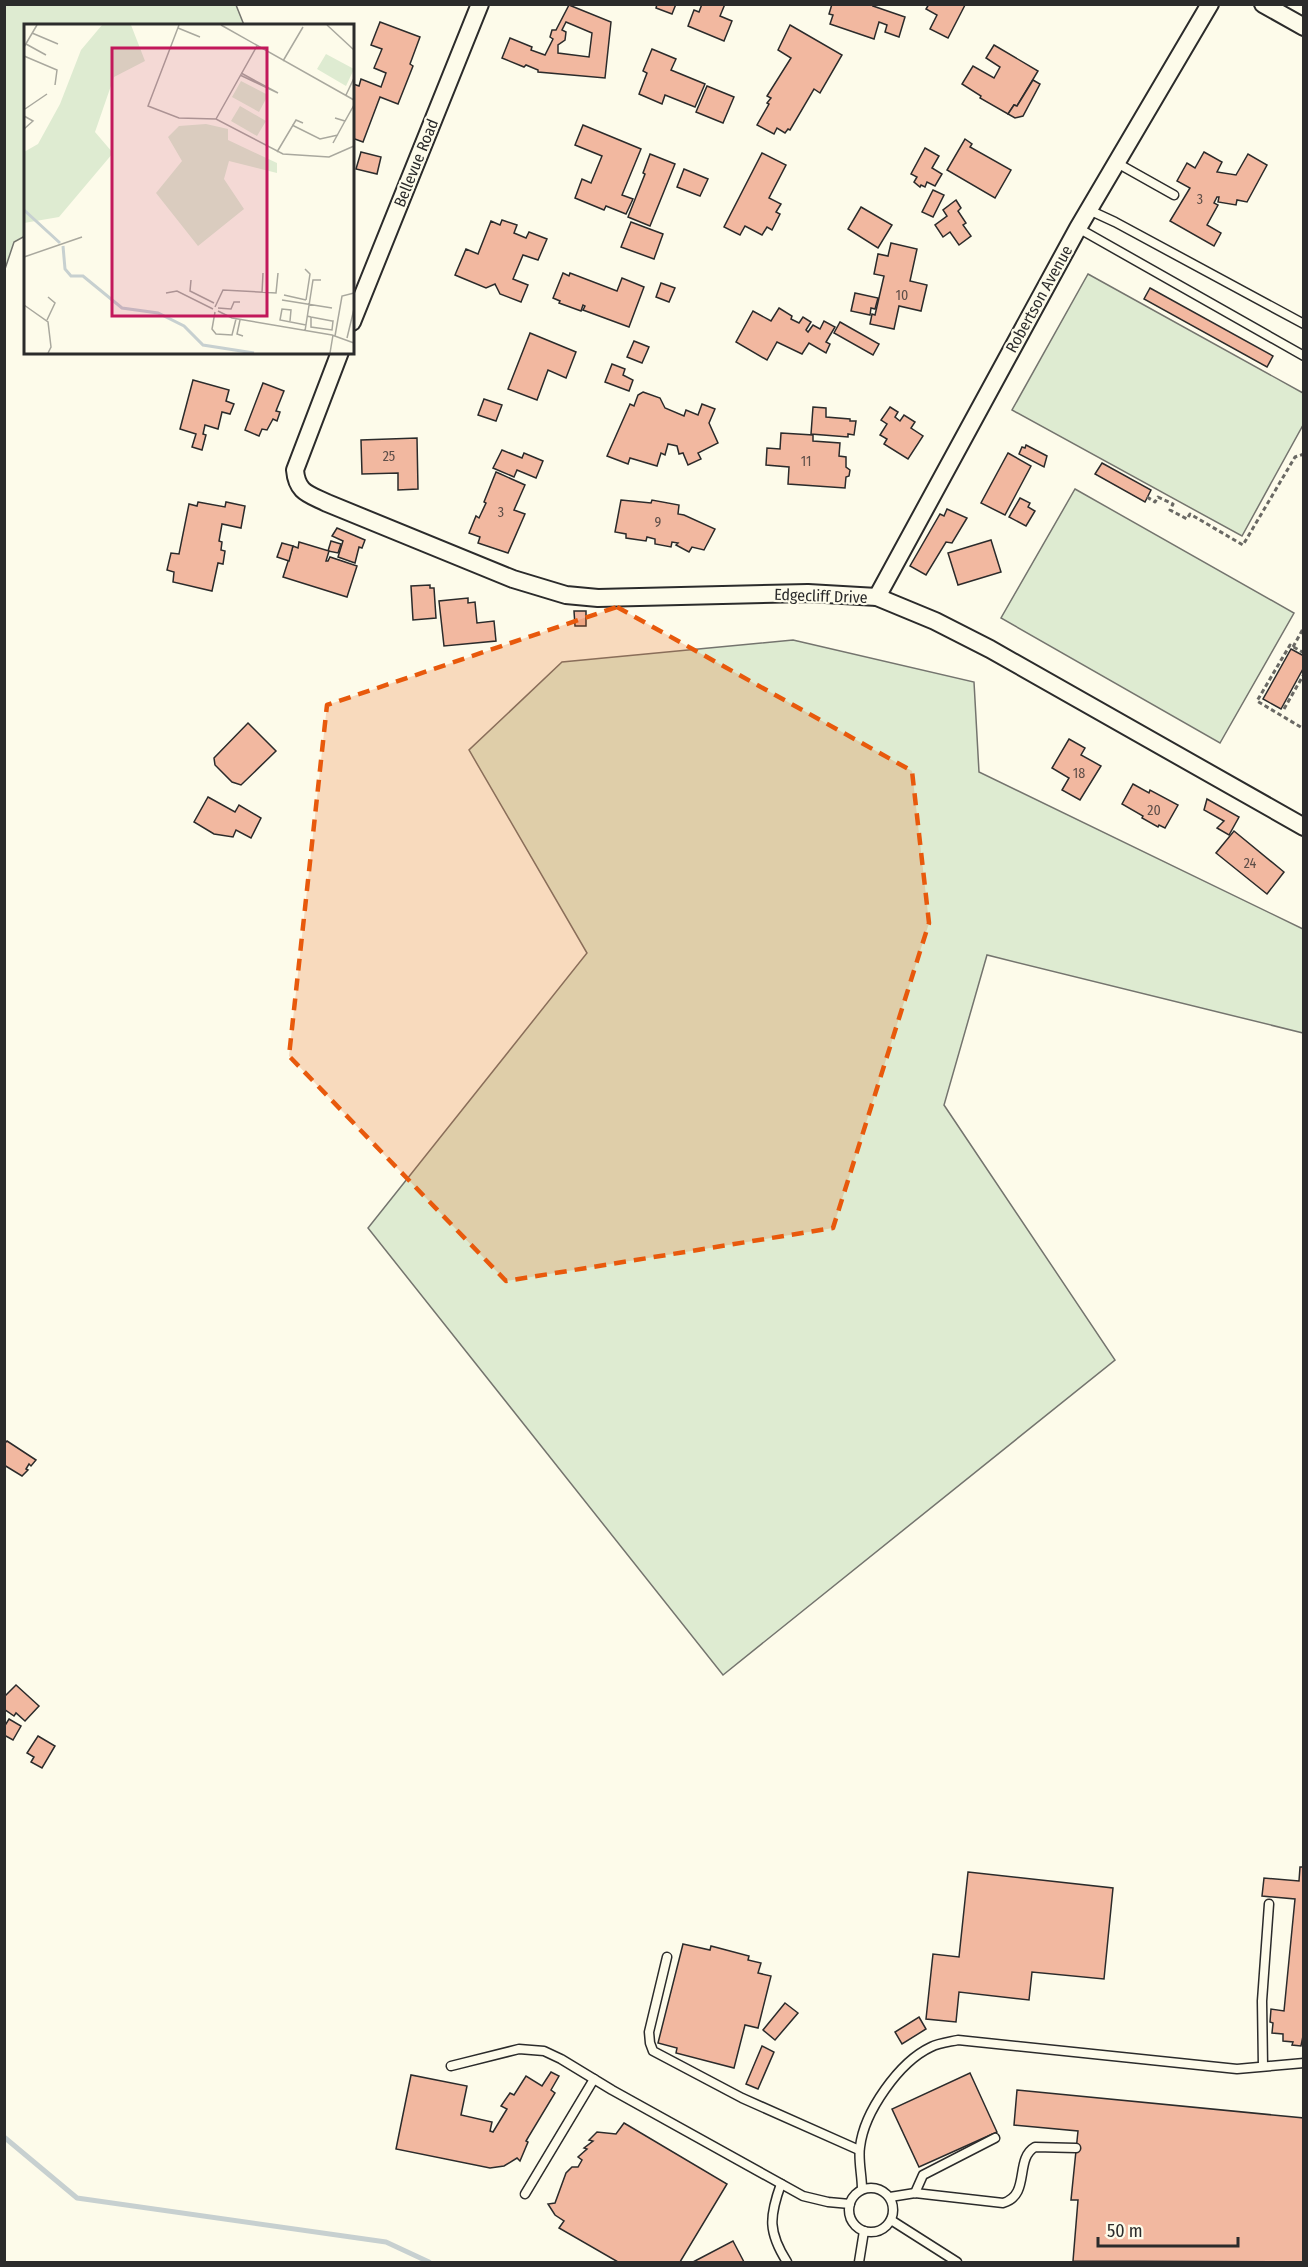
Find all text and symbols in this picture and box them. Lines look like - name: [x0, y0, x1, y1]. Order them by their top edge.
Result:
- inset map: [24, 24, 354, 354]
- street label: Bellevue Road: [390, 116, 442, 210]
- house number: 3: [1197, 191, 1203, 208]
- street label: Robertson Avenue: [1002, 242, 1076, 356]
- house number: 10: [896, 287, 908, 304]
- house number: 25: [383, 448, 395, 465]
- house number: 11: [801, 453, 811, 470]
- house number: 3: [498, 504, 504, 521]
- house number: 9: [655, 514, 662, 531]
- street label: Edgecliff Drive: [774, 585, 868, 607]
- house number: 18: [1073, 765, 1085, 782]
- house number: 20: [1147, 802, 1161, 819]
- house number: 24: [1244, 855, 1257, 872]
- scale bar: [1098, 2210, 1238, 2248]
- text: 50 m: [1107, 2220, 1143, 2242]

